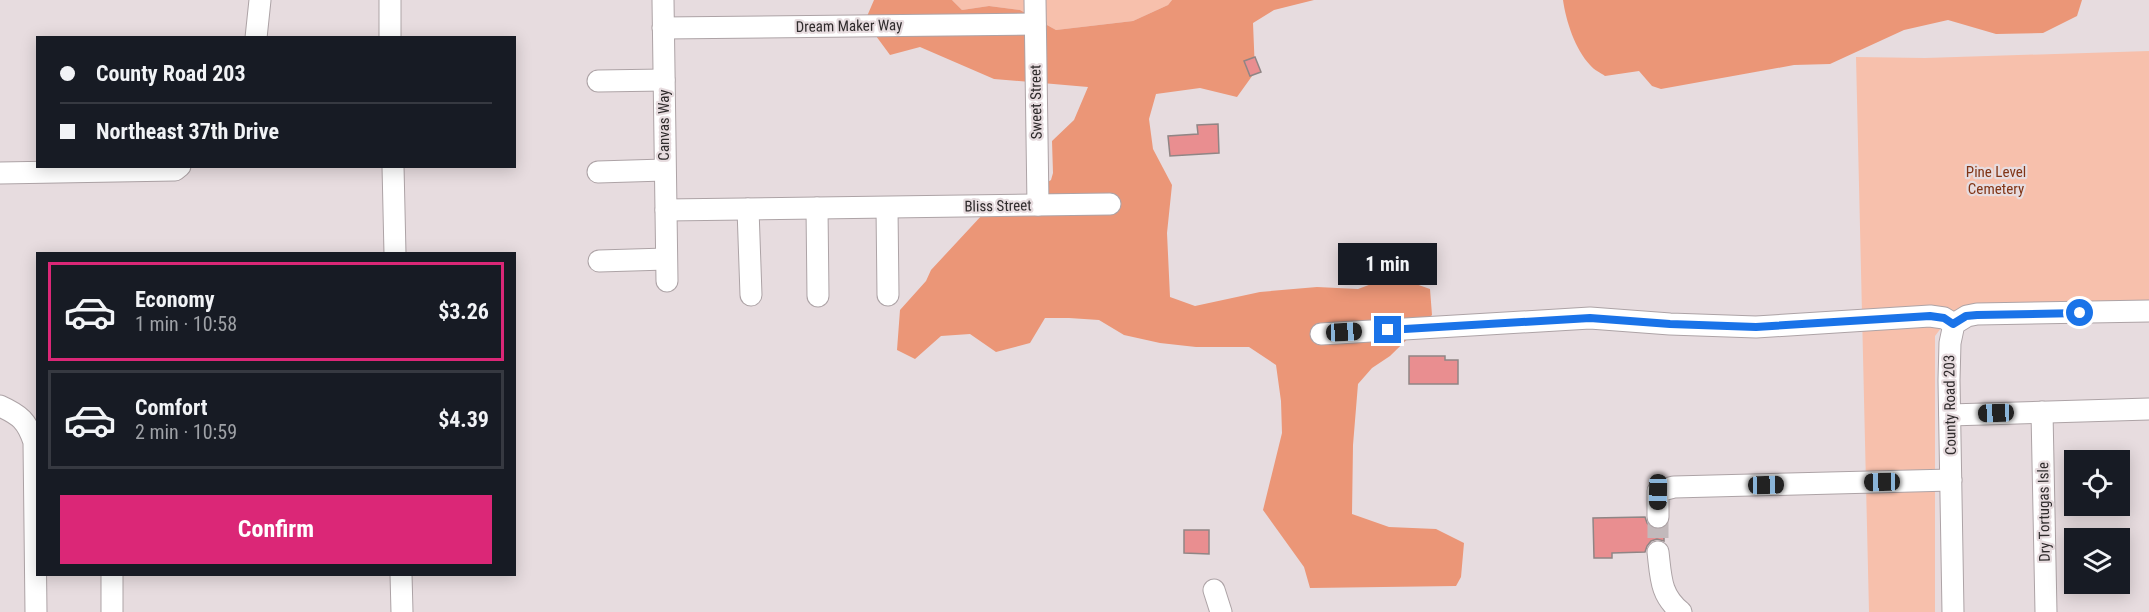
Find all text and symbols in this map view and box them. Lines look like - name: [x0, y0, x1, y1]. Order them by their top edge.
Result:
- street label: Dream Maker Way: [796, 16, 902, 36]
- text: County Road 203: [96, 61, 246, 86]
- street label: Sweet Street: [1026, 65, 1046, 139]
- street label: Canvas Way: [655, 89, 673, 161]
- text: Northeast 37th Drive: [96, 119, 279, 144]
- park label: Pine Level Cemetery: [1966, 163, 2026, 198]
- street label: Bliss Street: [964, 196, 1032, 216]
- callout: 1 min: [1338, 243, 1438, 285]
- text: 1 min: [1365, 252, 1410, 276]
- icon: car: [63, 285, 117, 339]
- text: Economy: [135, 287, 215, 312]
- text: $3.26: [438, 299, 489, 324]
- route start: [2066, 299, 2093, 326]
- text: 1 min · 10:58: [135, 312, 237, 336]
- route end: [1374, 316, 1401, 343]
- car: [1326, 322, 1362, 342]
- street label: County Road 203: [1940, 355, 1960, 455]
- icon: car: [63, 393, 117, 447]
- text: Comfort: [135, 395, 208, 420]
- car: [1978, 403, 2014, 423]
- text: $4.39: [438, 407, 489, 432]
- text: 2 min · 10:59: [135, 420, 237, 444]
- map controls: [2064, 450, 2130, 594]
- button: locate: [2064, 450, 2130, 516]
- street label: Dry Tortugas Isle: [2034, 462, 2054, 562]
- car: [1864, 473, 1900, 491]
- car: [1649, 474, 1667, 510]
- car: [1748, 476, 1784, 494]
- button: Confirm: [60, 495, 492, 564]
- button: layers: [2064, 528, 2130, 594]

